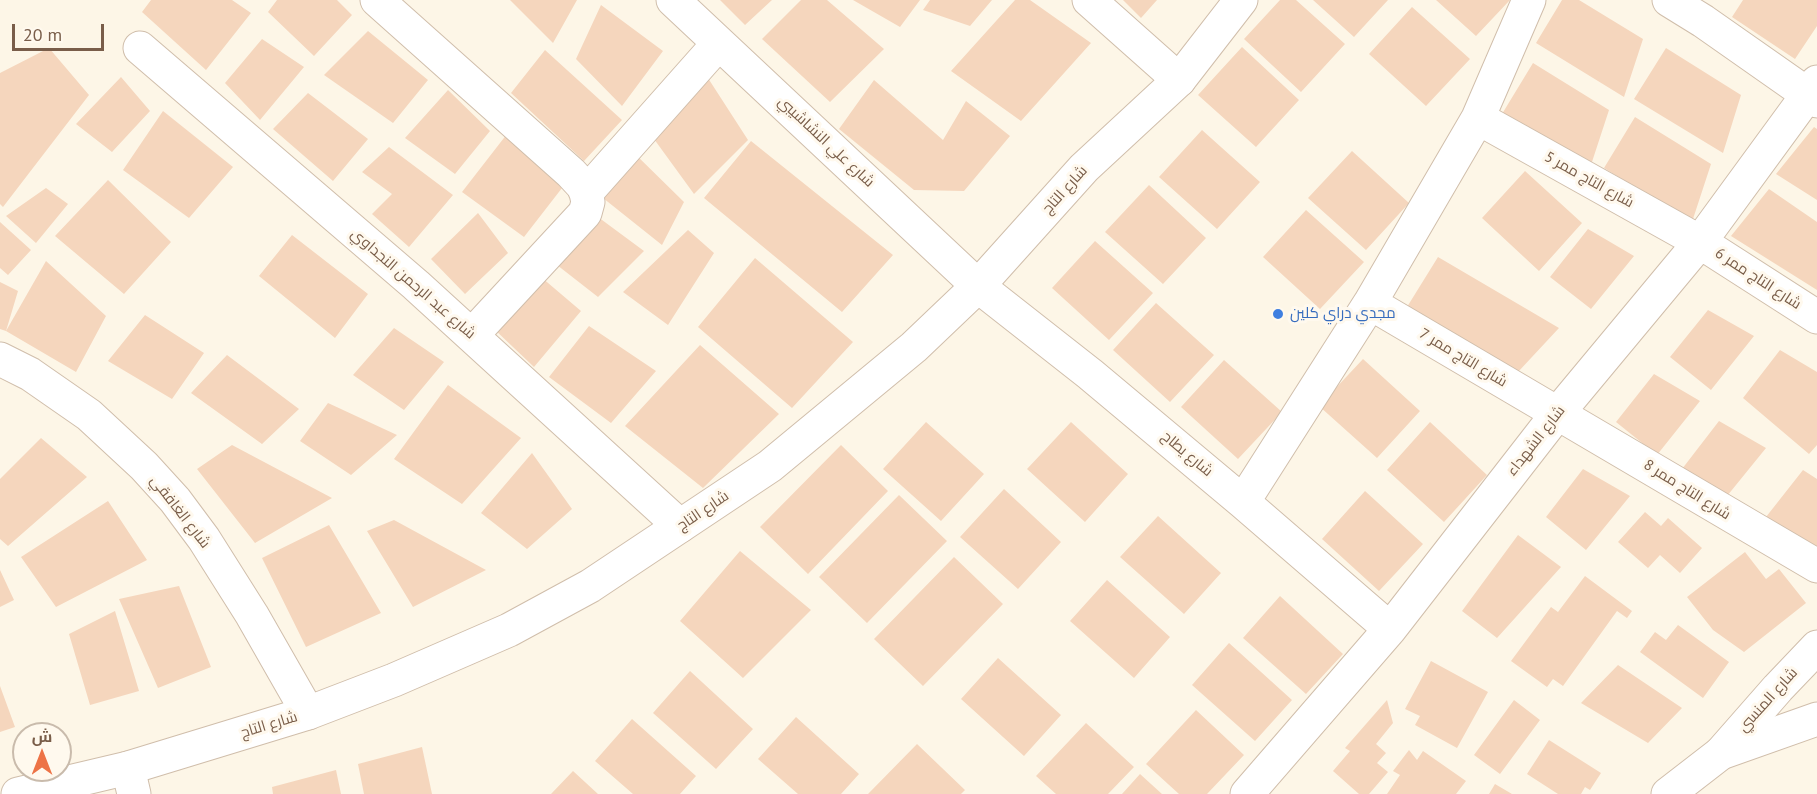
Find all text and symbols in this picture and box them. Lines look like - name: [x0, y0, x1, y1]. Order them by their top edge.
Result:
- scale bar: [15, 12, 106, 50]
- text: 20 m: [23, 23, 62, 46]
- street label: شارع علي النشاشيبي: [774, 93, 878, 191]
- street label: شارع التاج ممر 5: [1541, 148, 1637, 212]
- street label: شارع التاج: [1039, 162, 1091, 218]
- street label: شارع عبد الرحمن النجداوي: [347, 225, 479, 343]
- street label: شارع التاج ممر 6: [1712, 244, 1804, 314]
- place label: مجدي دراي كلين: [1290, 305, 1396, 323]
- marker: مجدي دراي كلين: [1271, 307, 1285, 321]
- street label: شارع التاج ممر 7: [1416, 325, 1510, 391]
- street label: شارع الشهداء: [1503, 402, 1569, 480]
- street label: شارع يطاح: [1158, 427, 1216, 481]
- street label: شارع التاج ممر 8: [1640, 456, 1734, 524]
- street label: شارع الغافقي: [146, 472, 214, 552]
- street label: شارع التاج: [674, 487, 732, 535]
- street label: شارع المنسي: [1734, 664, 1802, 736]
- street label: شارع التاج: [238, 708, 300, 742]
- north arrow: [12, 722, 72, 782]
- text: ش: [32, 726, 52, 746]

